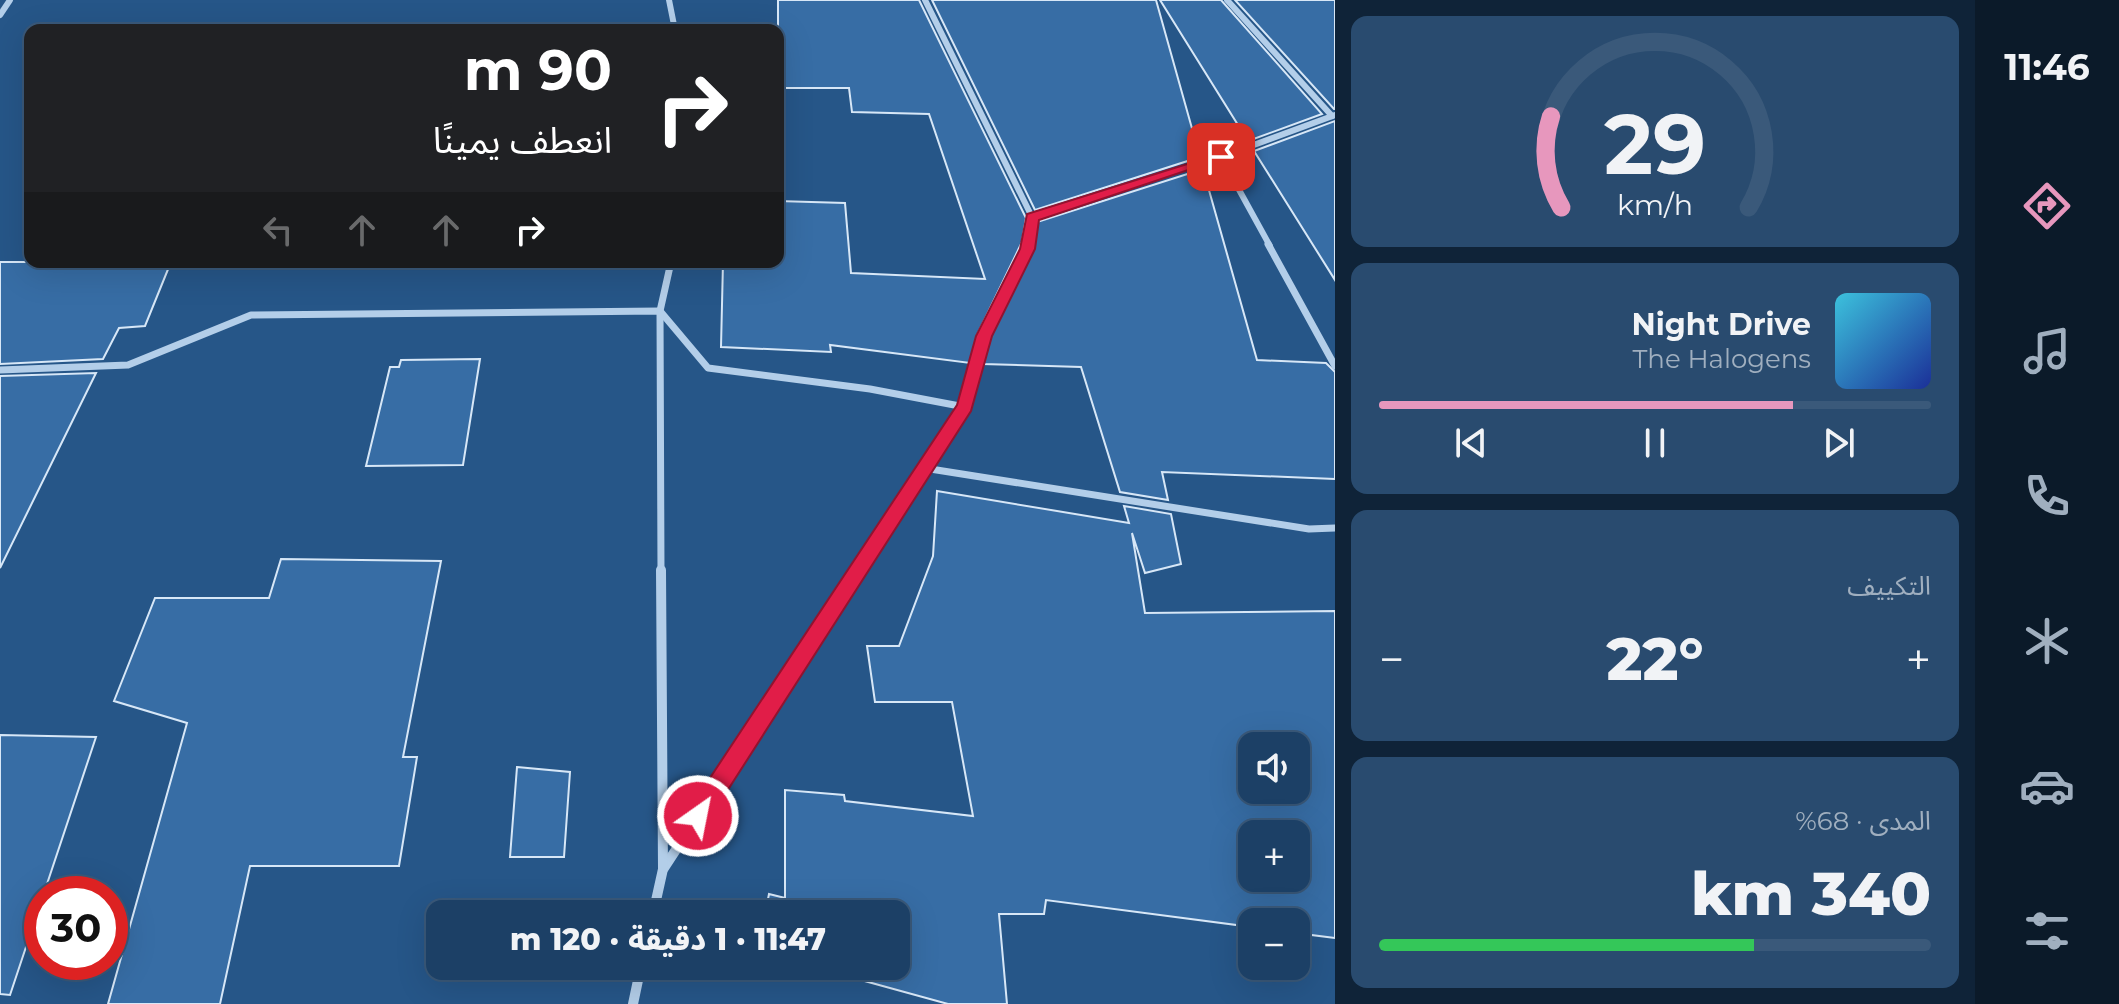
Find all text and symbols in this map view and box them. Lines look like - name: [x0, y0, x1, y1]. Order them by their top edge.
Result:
- text: 90 m: [464, 36, 612, 104]
- text: 11:46: [2004, 45, 2090, 89]
- icon: right: [640, 56, 744, 160]
- text: 29: [1604, 92, 1706, 194]
- text: انعطف يمينًا: [433, 118, 612, 162]
- pin: [1187, 123, 1255, 191]
- icon: arrive: [1199, 135, 1243, 179]
- icon: directions: [2019, 178, 2075, 234]
- text: km/h: [1617, 187, 1693, 222]
- icon: left: [256, 208, 300, 252]
- icon: ahead: [340, 208, 384, 252]
- icon: ahead: [424, 208, 468, 252]
- icon: right: [508, 208, 552, 252]
- text: Night Drive: [1631, 306, 1811, 343]
- icon: music: [2019, 323, 2075, 379]
- text: The Halogens: [1632, 343, 1811, 375]
- icon: previous: [1449, 421, 1493, 465]
- icon: pause: [1633, 421, 1677, 465]
- icon: next: [1817, 421, 1861, 465]
- icon: phone: [2019, 468, 2075, 524]
- text: التكييف: [1847, 570, 1931, 602]
- icon: climate: [2019, 613, 2075, 669]
- text: 22°: [1607, 622, 1703, 695]
- text: −: [1379, 632, 1404, 686]
- text: +: [1906, 632, 1931, 686]
- map controls: [1238, 732, 1310, 980]
- button: sound: [1238, 732, 1310, 804]
- icon: car: [2019, 758, 2075, 814]
- position arrow: [656, 774, 740, 858]
- text: المدى · 68%: [1795, 805, 1931, 837]
- button: +: [1238, 820, 1310, 892]
- text: 340 km: [1691, 857, 1931, 930]
- speed limit sign: 30: [24, 876, 128, 980]
- icon: filters: [2019, 903, 2075, 959]
- button: −: [1238, 908, 1310, 980]
- text: 11:47 · 1 دقيقة · 120 m: [510, 921, 826, 958]

